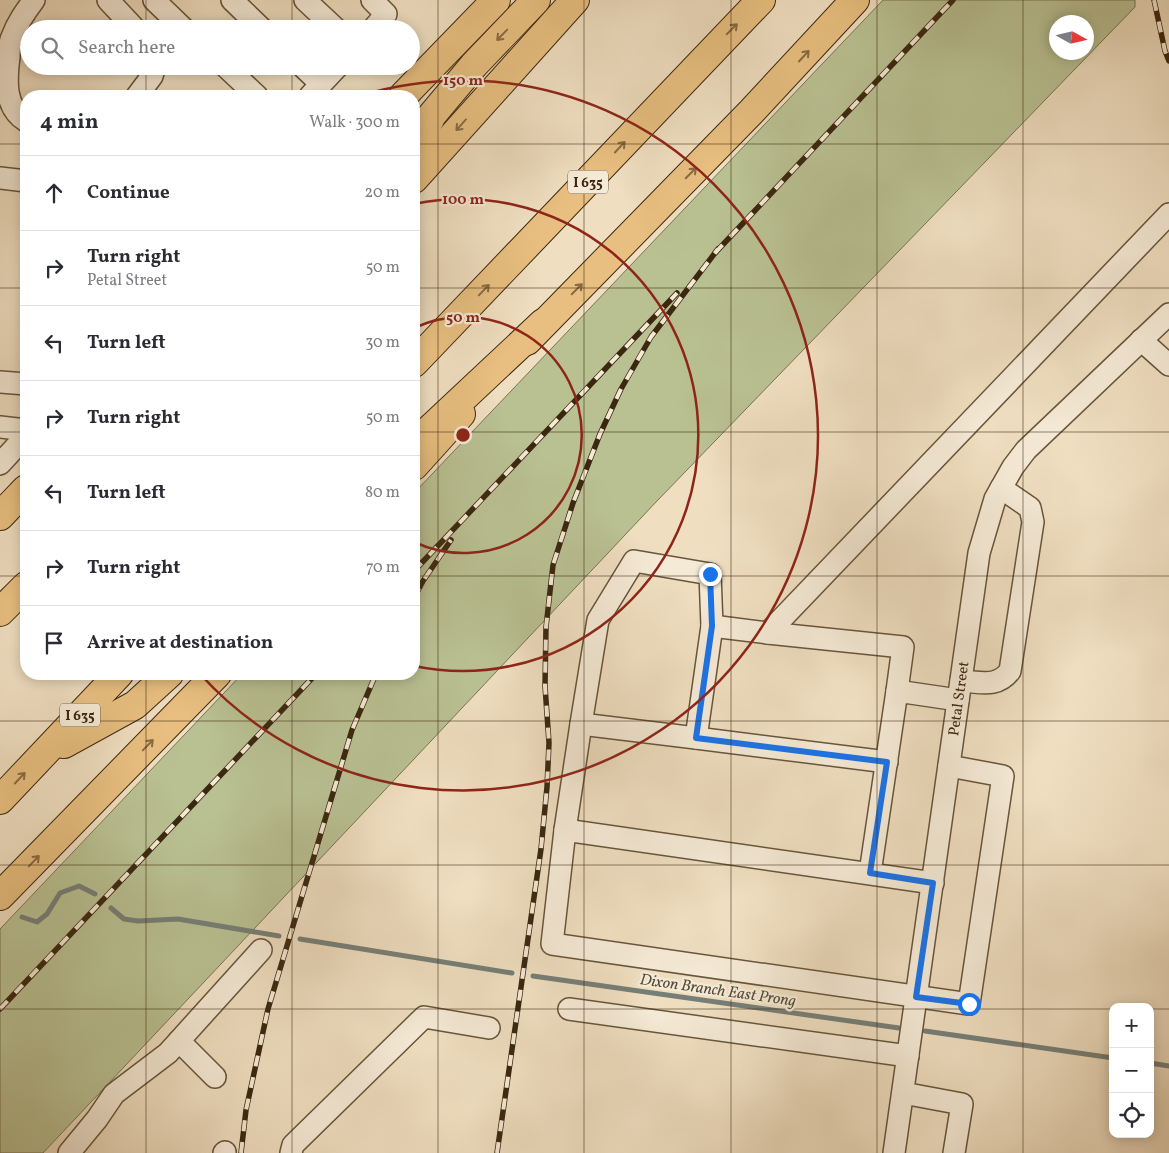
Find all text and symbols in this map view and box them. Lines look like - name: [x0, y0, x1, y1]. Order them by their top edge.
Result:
- north arrow: [1049, 15, 1094, 60]
- search box: [20, 20, 420, 75]
- one-way arrow: [726, 23, 738, 36]
- one-way arrow: [496, 29, 508, 42]
- icon: search: [38, 34, 66, 62]
- text: Search here: [78, 35, 175, 61]
- one-way arrow: [798, 49, 809, 62]
- text: 150 m: [443, 71, 483, 92]
- text: 4 min: [40, 108, 99, 137]
- text: Walk · 300 m: [309, 112, 400, 134]
- one-way arrow: [456, 118, 467, 131]
- one-way arrow: [614, 141, 626, 154]
- one-way arrow: [685, 167, 697, 179]
- road number: I 635: [568, 170, 608, 193]
- icon: ahead: [40, 179, 68, 207]
- text: Continue: [87, 180, 170, 206]
- text: 20 m: [365, 182, 400, 204]
- text: 100 m: [442, 190, 485, 211]
- text: Turn right: [87, 244, 180, 270]
- icon: right: [40, 254, 68, 282]
- text: 50 m: [366, 257, 400, 279]
- text: Petal Street: [87, 270, 167, 292]
- one-way arrow: [571, 282, 583, 295]
- one-way arrow: [478, 283, 490, 296]
- text: 50 m: [446, 308, 480, 329]
- icon: left: [40, 329, 68, 357]
- text: Turn left: [87, 330, 166, 356]
- text: 30 m: [365, 332, 400, 354]
- icon: right: [40, 404, 68, 432]
- text: Turn right: [87, 405, 180, 431]
- text: 50 m: [366, 407, 400, 429]
- centre of rings: [454, 426, 472, 444]
- icon: left: [40, 479, 68, 507]
- text: Turn left: [87, 480, 166, 506]
- text: 80 m: [365, 482, 400, 504]
- icon: right: [40, 554, 68, 582]
- text: Turn right: [87, 555, 180, 581]
- text: 70 m: [366, 557, 400, 579]
- route end: [699, 563, 722, 586]
- icon: arrive: [40, 629, 68, 657]
- text: Arrive at destination: [87, 630, 273, 656]
- street label: Petal Street: [944, 660, 976, 737]
- road number: I 635: [60, 704, 100, 726]
- one-way arrow: [142, 738, 154, 751]
- one-way arrow: [14, 772, 26, 785]
- one-way arrow: [28, 855, 40, 867]
- water label: Dixon Branch East Prong: [638, 969, 797, 1013]
- route start: [958, 993, 981, 1016]
- map controls: [1109, 1003, 1154, 1138]
- button: +: [1109, 1003, 1154, 1048]
- button: −: [1109, 1048, 1154, 1093]
- button: locate: [1109, 1093, 1154, 1138]

